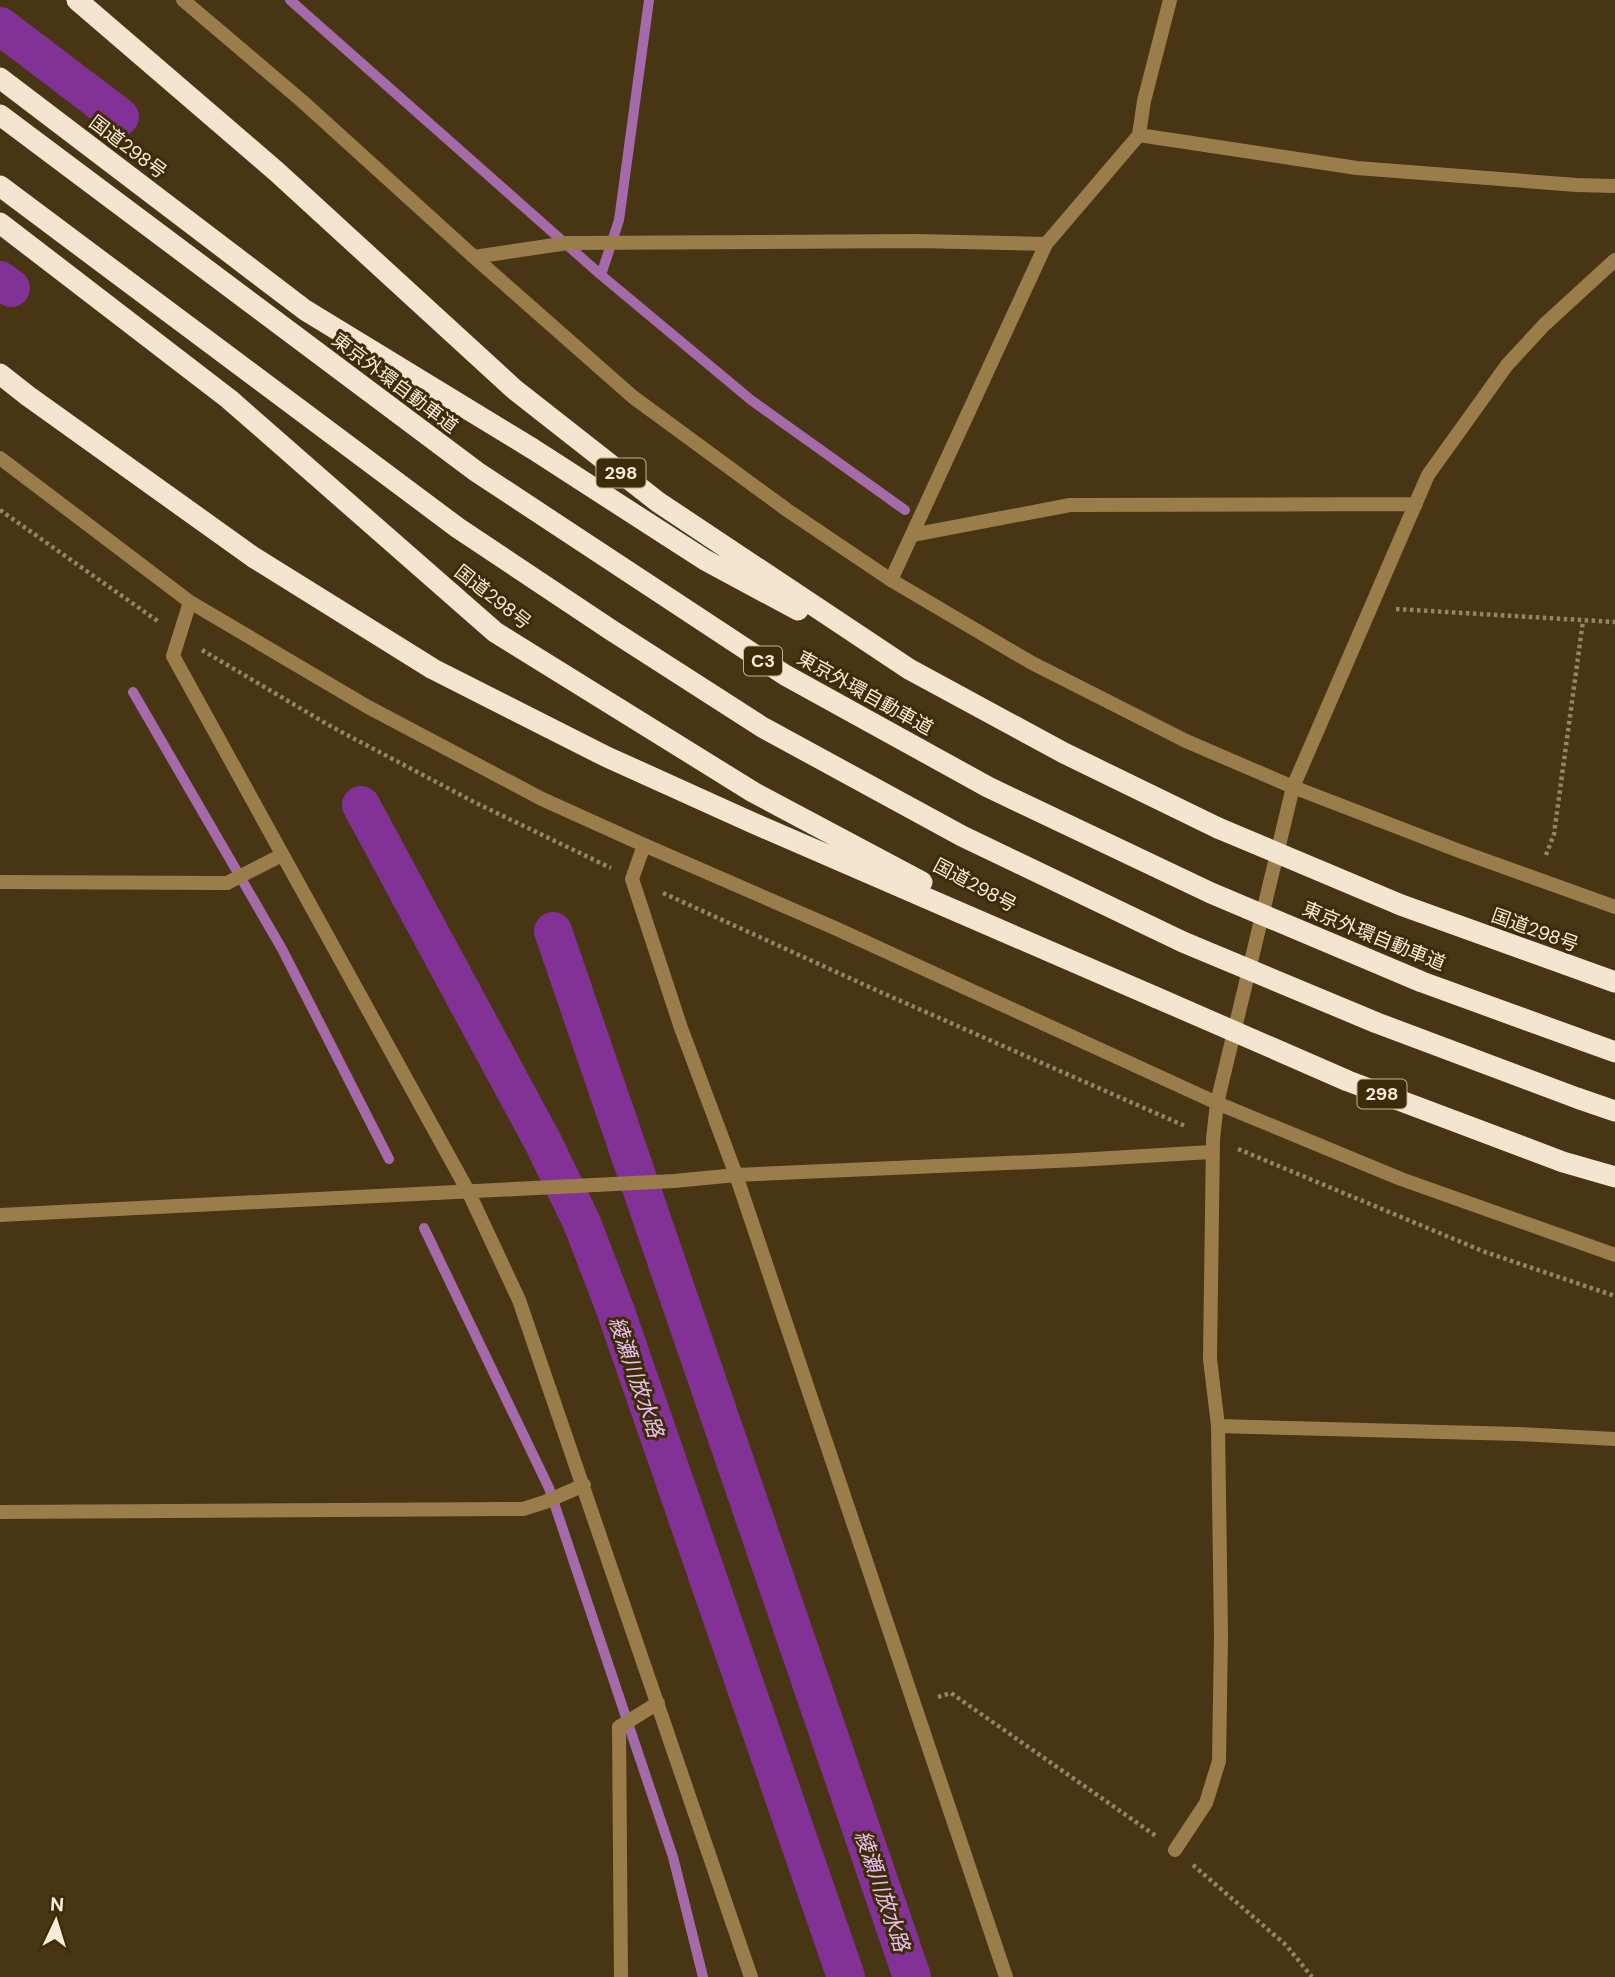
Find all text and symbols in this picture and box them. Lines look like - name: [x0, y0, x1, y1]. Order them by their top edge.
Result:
- street label: 国道298号: [84, 110, 172, 184]
- street label: 東京外環自動車道: [327, 327, 463, 439]
- road number: 298: [596, 458, 646, 488]
- street label: 国道298号: [449, 559, 537, 635]
- street label: 東京外環自動車道: [792, 645, 938, 741]
- road number: C3: [744, 646, 782, 676]
- street label: 国道298号: [929, 853, 1021, 917]
- street label: 東京外環自動車道: [1299, 896, 1449, 976]
- street label: 国道298号: [1488, 903, 1582, 957]
- road number: 298: [1358, 1079, 1406, 1108]
- water label: 綾瀬川放水路: [602, 1313, 670, 1443]
- water label: 綾瀬川放水路: [848, 1827, 916, 1957]
- north arrow: [21, 1886, 91, 1956]
- text: N: [49, 1892, 65, 1917]

